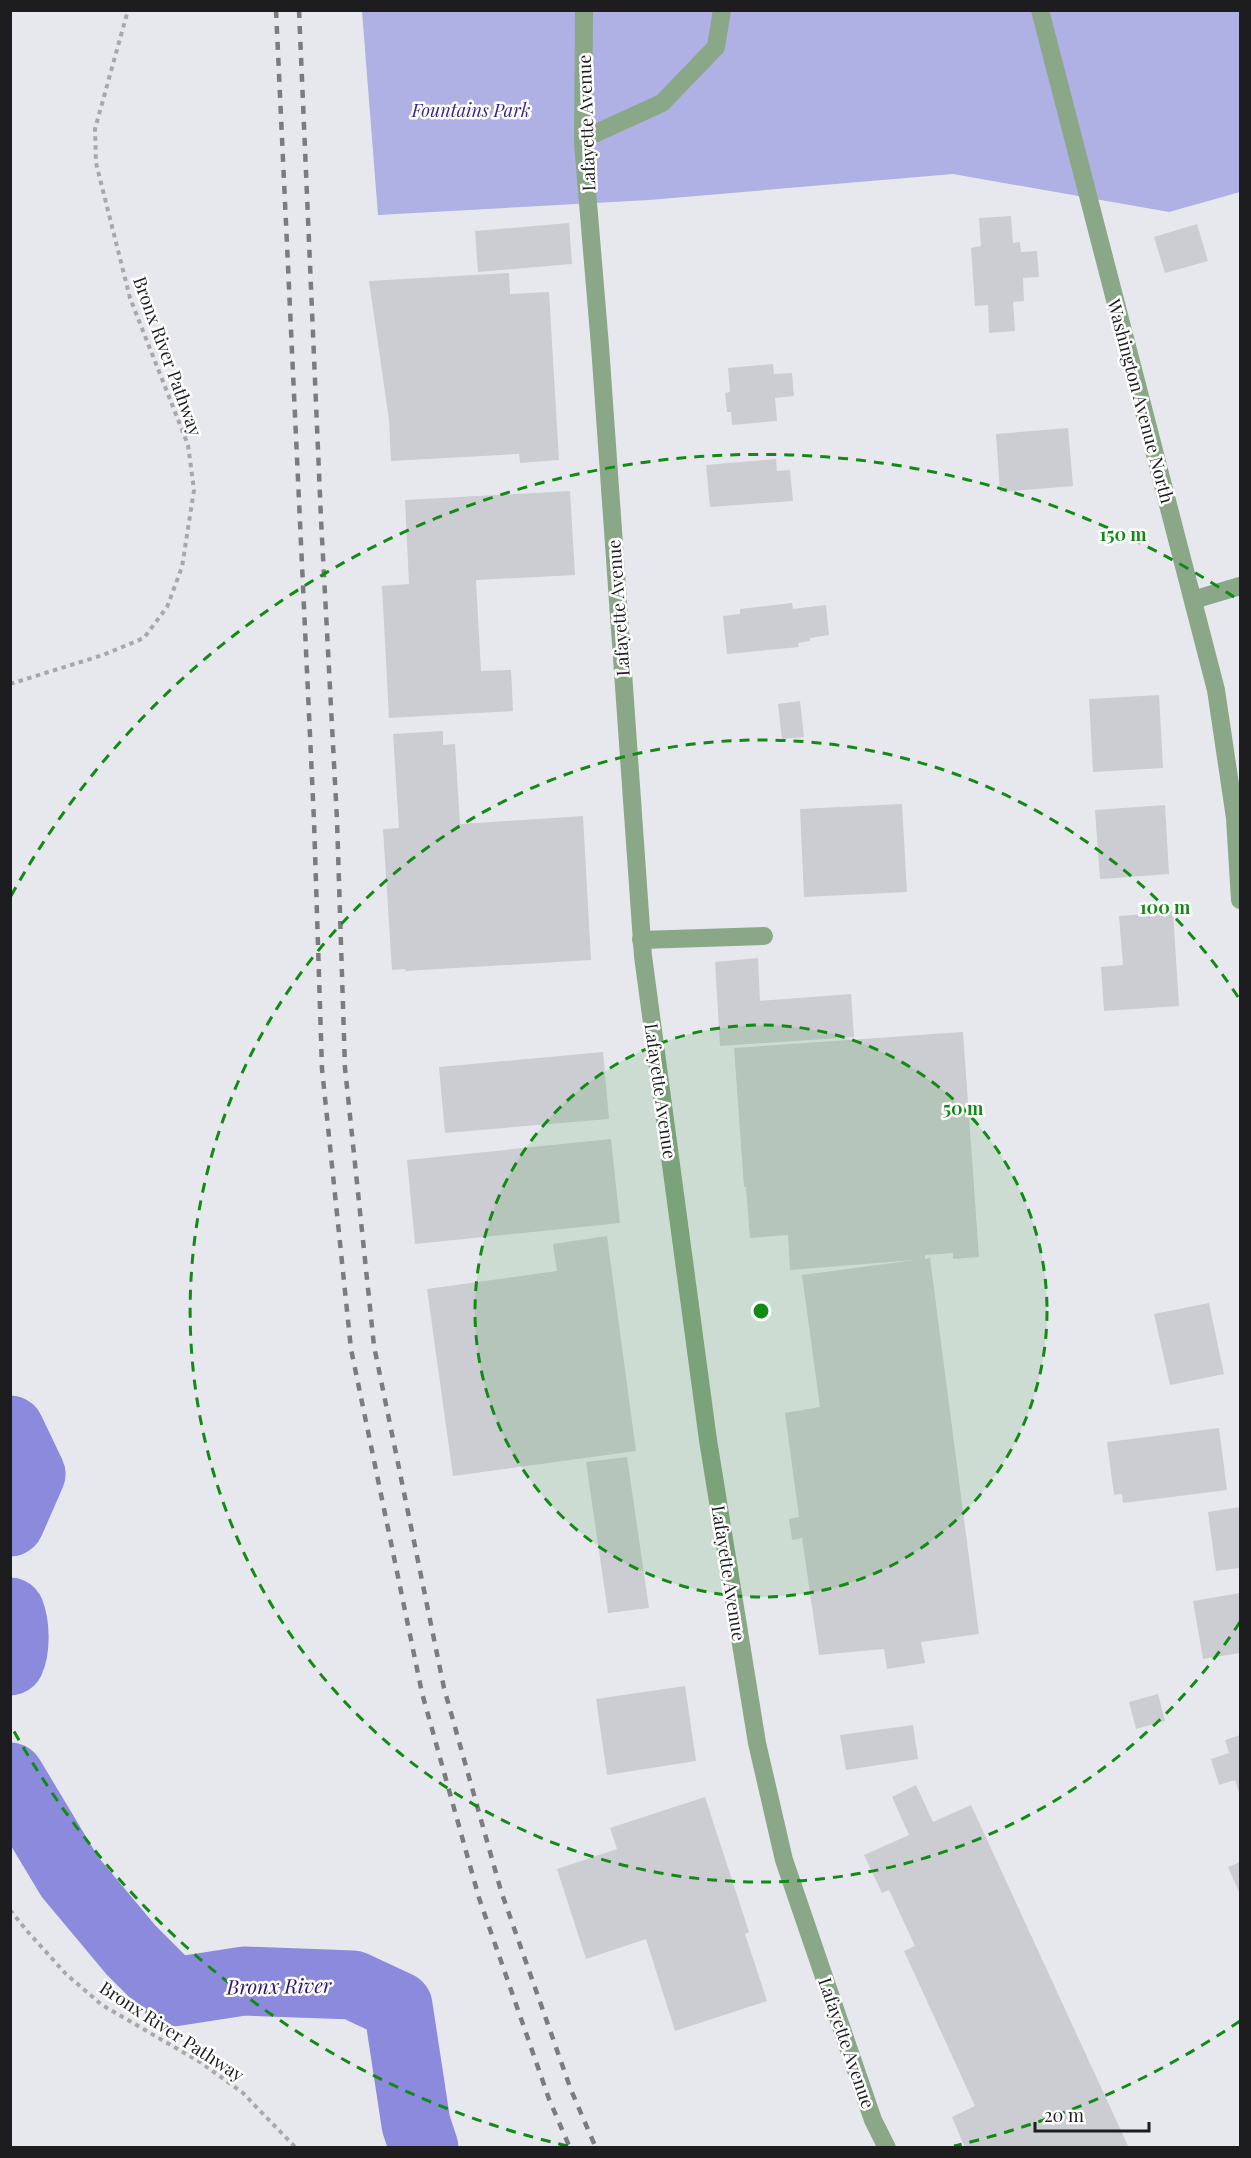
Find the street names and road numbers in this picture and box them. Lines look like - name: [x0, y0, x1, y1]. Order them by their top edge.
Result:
- street label: Lafayette Avenue: [572, 54, 600, 192]
- street label: Bronx River Pathway: [128, 273, 208, 439]
- street label: Washington Avenue North: [1102, 295, 1180, 506]
- street label: Lafayette Avenue: [601, 539, 635, 677]
- street label: Lafayette Avenue: [640, 1022, 682, 1160]
- street label: Lafayette Avenue: [706, 1504, 752, 1642]
- street label: Lafayette Avenue: [813, 1974, 881, 2112]
- street label: Bronx River Pathway: [95, 1975, 249, 2087]

